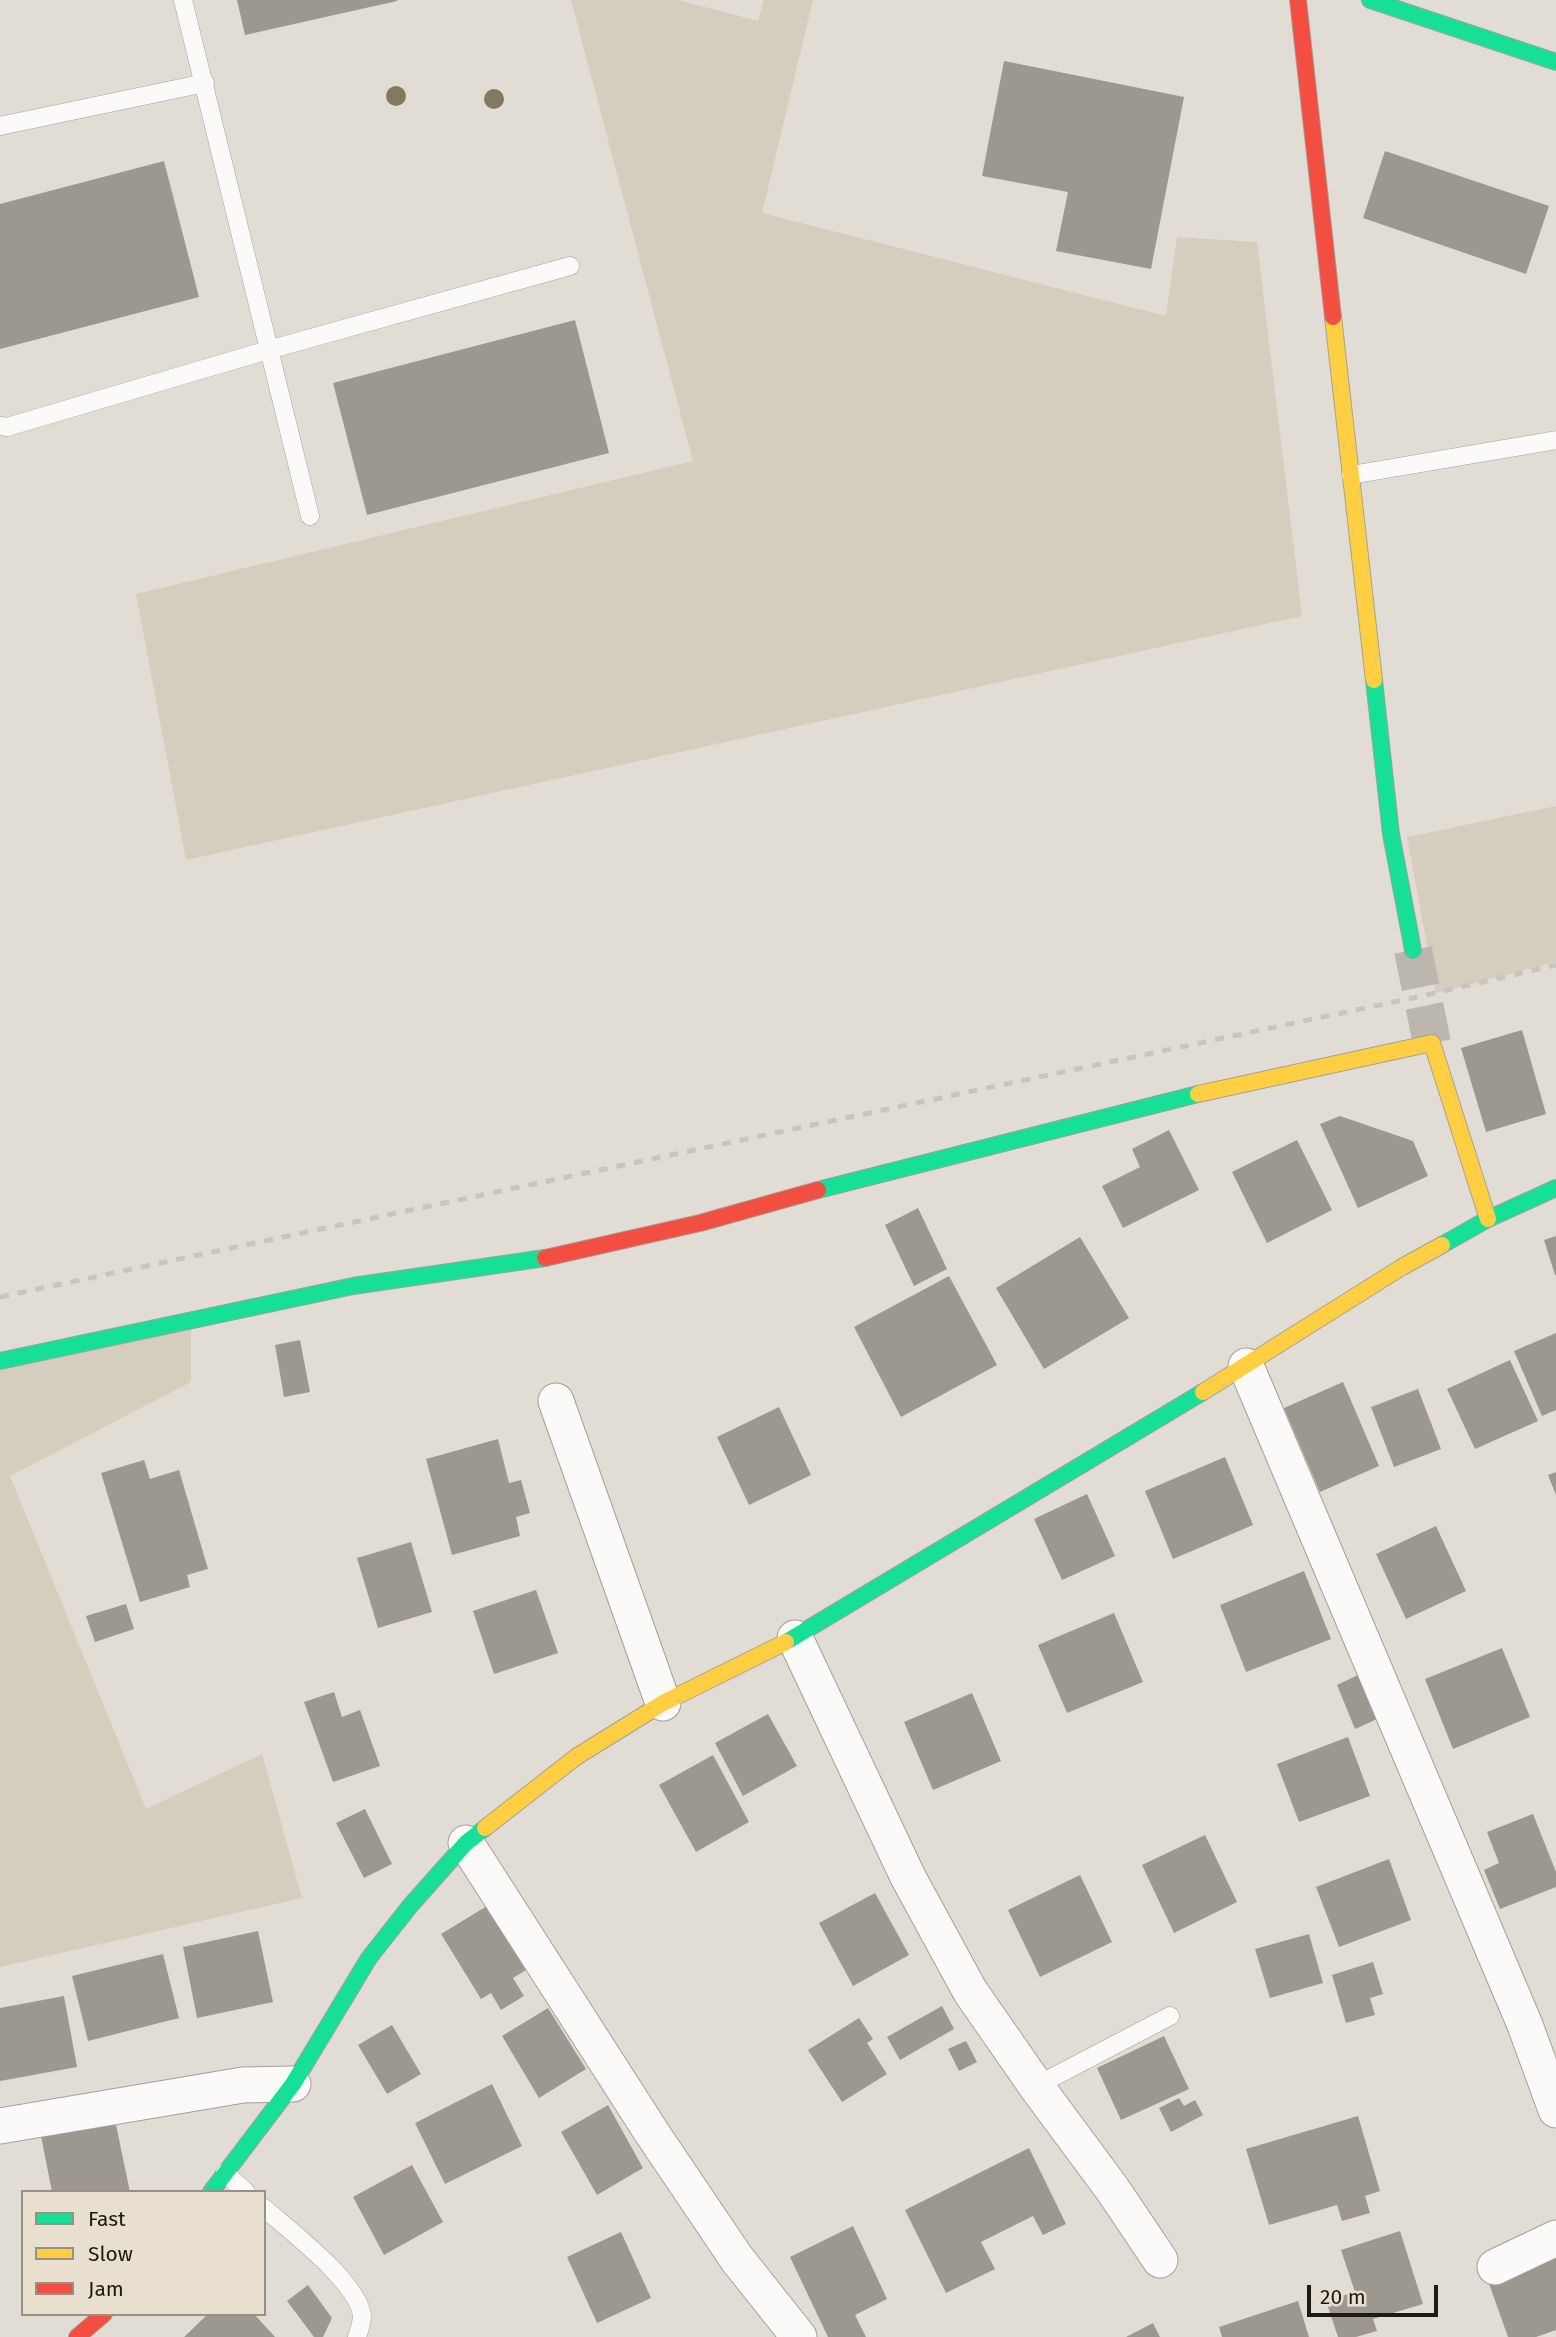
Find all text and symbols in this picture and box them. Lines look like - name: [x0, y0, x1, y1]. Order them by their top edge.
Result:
- legend: [21, 2190, 266, 2316]
- text: Fast: [88, 2206, 126, 2232]
- text: Slow: [88, 2241, 133, 2267]
- scale bar: [1311, 2270, 1442, 2314]
- text: Jam: [88, 2276, 124, 2302]
- text: 20 m: [1320, 2284, 1366, 2310]

